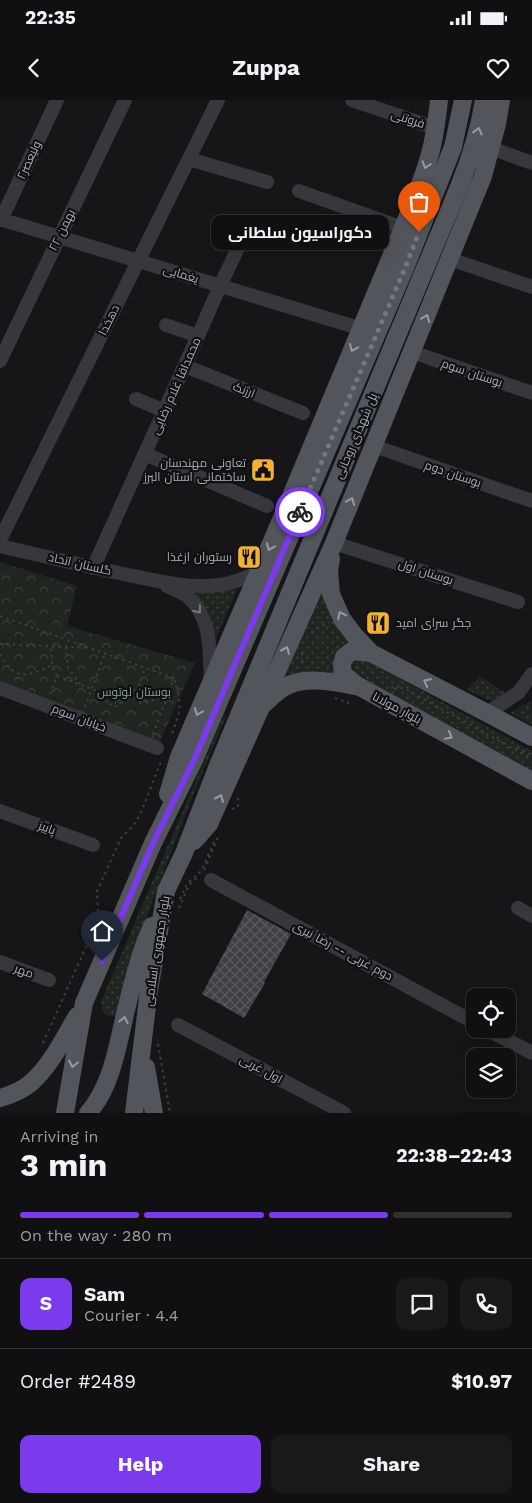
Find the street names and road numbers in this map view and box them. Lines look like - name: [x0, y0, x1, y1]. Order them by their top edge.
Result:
- street label: فروتنی: [389, 107, 427, 131]
- street label: ولیعصر۲: [14, 139, 44, 181]
- street label: ۲۲ بهمن: [46, 207, 78, 253]
- street label: یغمایی: [162, 262, 201, 286]
- street label: دهخدا: [96, 302, 122, 338]
- street label: محمداقا غلام رضایی: [148, 335, 205, 437]
- street label: بوستان سوم: [439, 356, 504, 391]
- street label: ارژنک: [231, 379, 257, 401]
- street label: پل شهدای روحانی: [332, 390, 383, 482]
- street label: بوستان دوم: [422, 458, 483, 491]
- street label: گلستان اتحاد: [47, 550, 113, 578]
- street label: بوستان اول: [397, 557, 455, 587]
- street label: بلوار مولانا: [370, 689, 424, 727]
- street label: خیابان سوم: [50, 701, 108, 736]
- street label: پاییز: [35, 818, 58, 840]
- street label: بلوار جمهوری اسلامی: [141, 895, 173, 1007]
- street label: دوم غربی -- رضا نیری: [290, 919, 395, 984]
- street label: مهر: [12, 961, 35, 981]
- street label: اول غربی: [237, 1052, 285, 1086]

